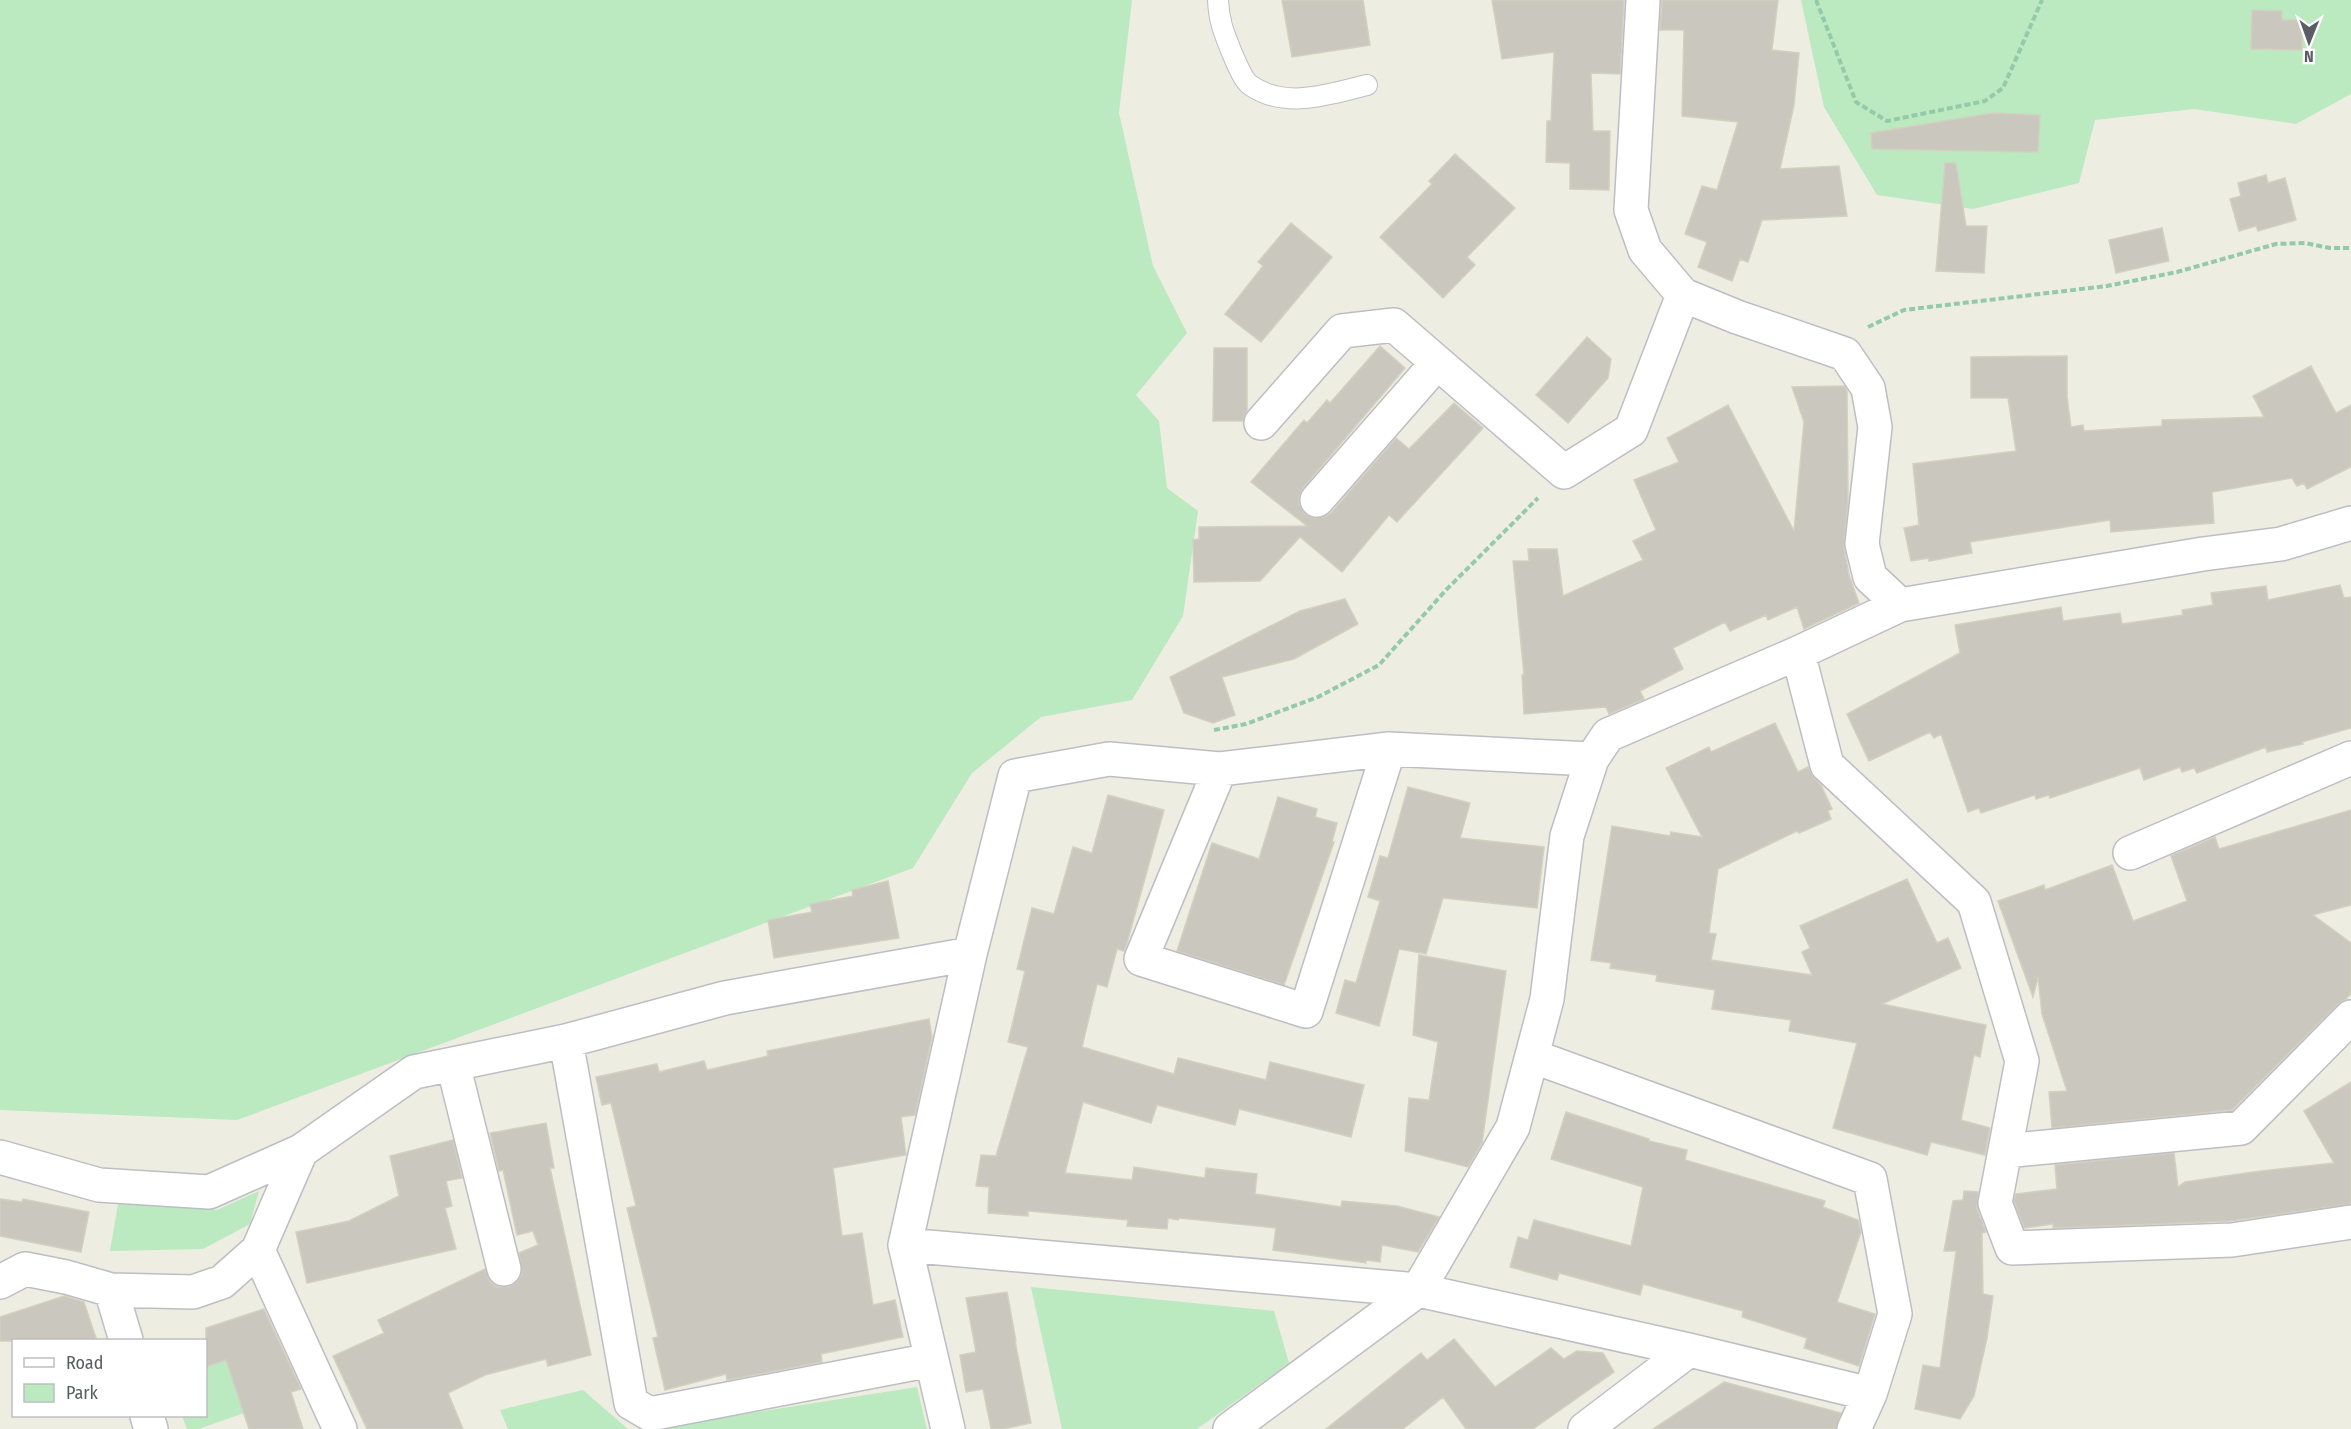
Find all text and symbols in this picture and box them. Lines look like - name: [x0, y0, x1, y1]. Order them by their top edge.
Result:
- north arrow: [2279, 12, 2339, 72]
- text: N: [2304, 47, 2314, 66]
- legend: [12, 1339, 207, 1417]
- text: Road: [66, 1352, 103, 1374]
- text: Park: [66, 1382, 99, 1404]

